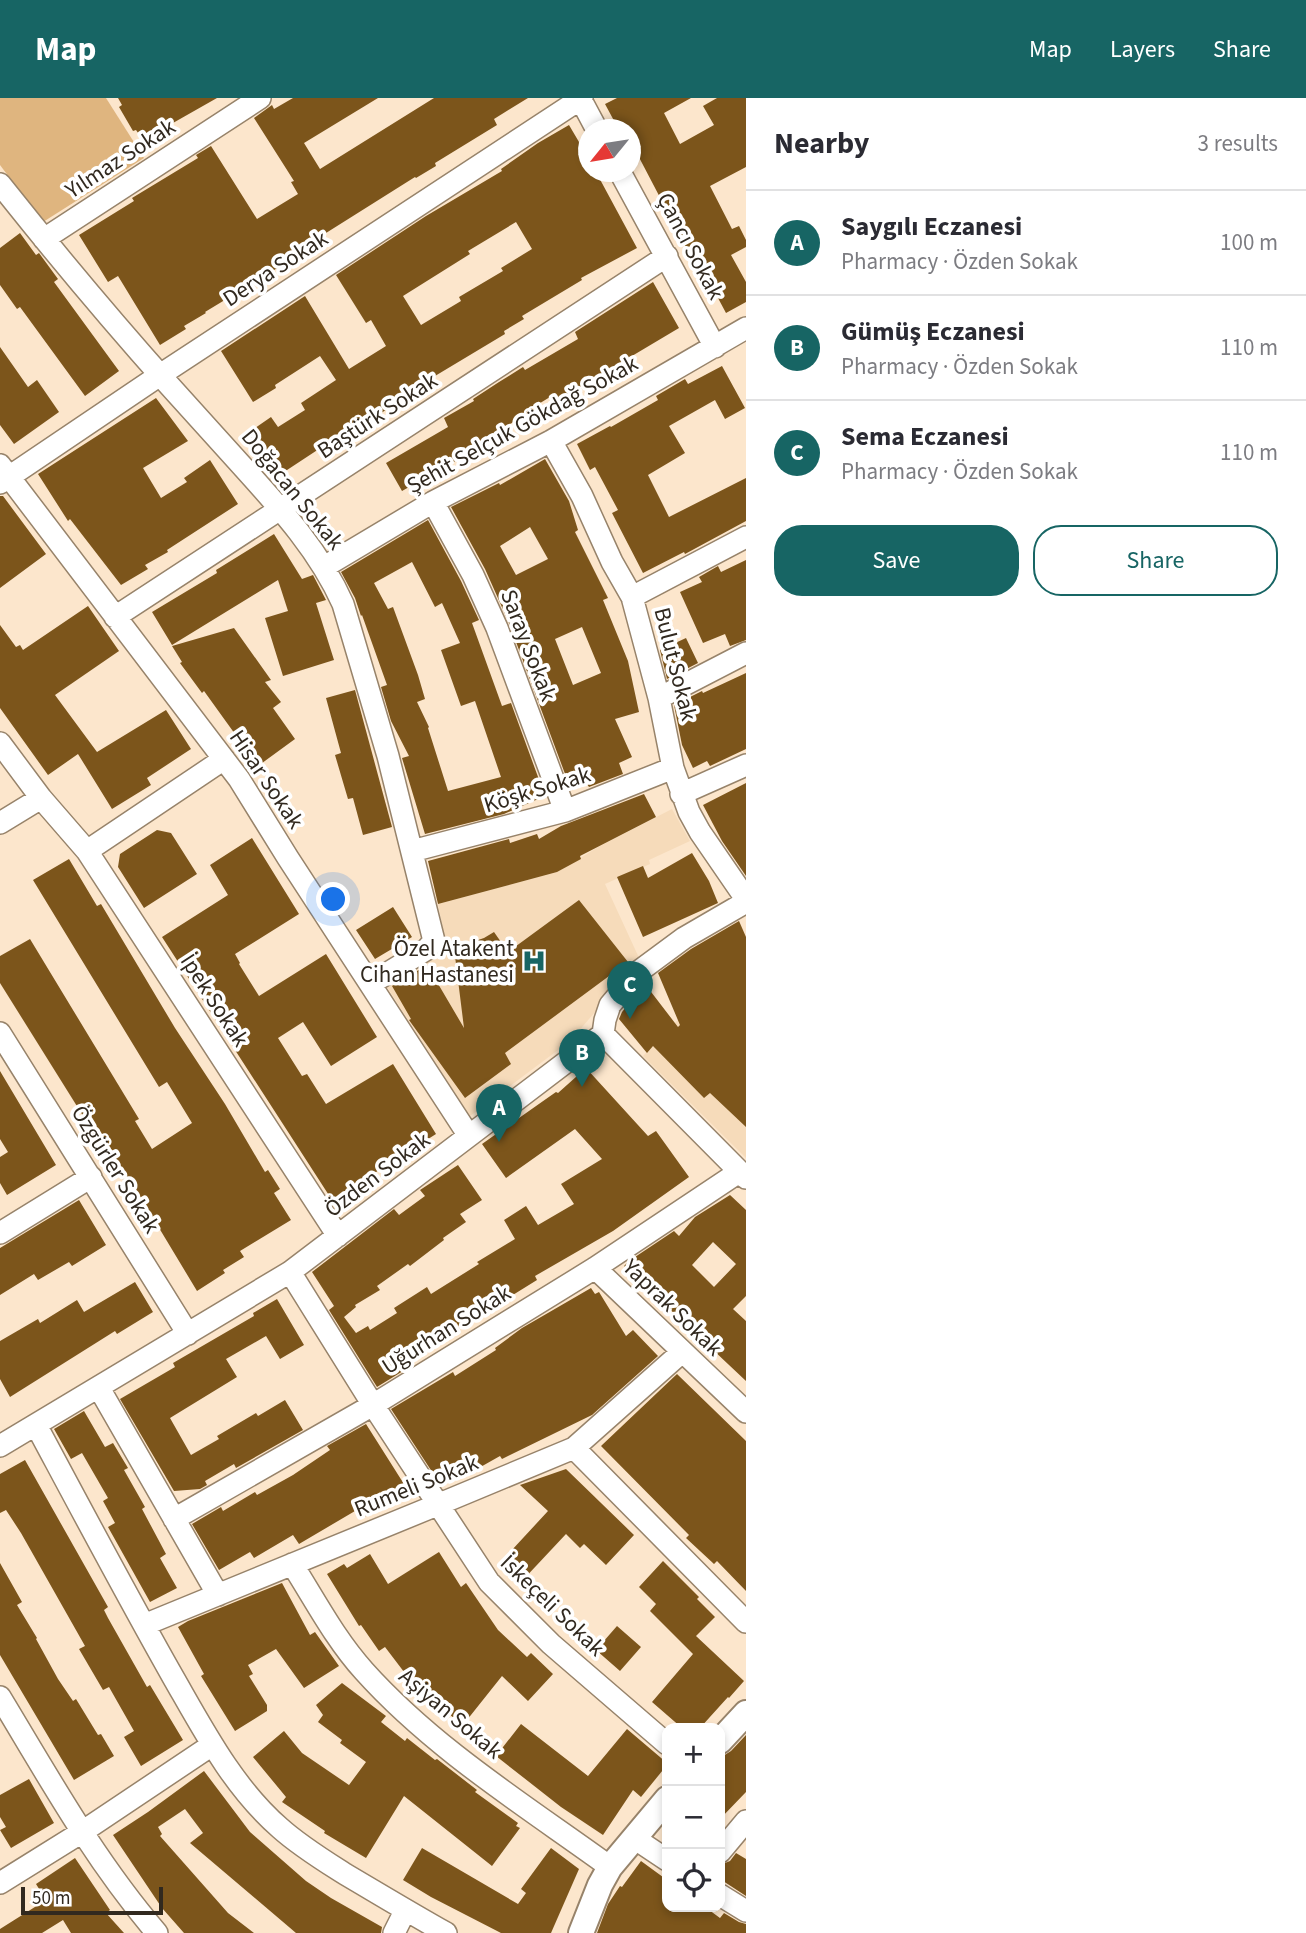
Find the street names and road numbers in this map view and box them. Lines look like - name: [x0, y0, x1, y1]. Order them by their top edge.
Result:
- street label: Yılmaz Sokak: [58, 110, 182, 207]
- street label: Çancı Sokak: [649, 187, 733, 306]
- street label: Derya Sokak: [216, 222, 335, 315]
- street label: Şehit Selçuk Gökdağ Sokak: [401, 347, 644, 502]
- street label: Baştürk Sokak: [311, 364, 444, 467]
- street label: Doğacan Sokak: [233, 422, 352, 557]
- street label: Saray Sokak: [492, 585, 565, 706]
- street label: Bulut Sokak: [646, 604, 706, 725]
- street label: Hisar Sokak: [221, 723, 312, 836]
- street label: Köşk Sokak: [480, 757, 595, 821]
- street label: İpek Sokak: [172, 947, 257, 1054]
- street label: Özgürler Sokak: [63, 1099, 168, 1240]
- street label: Özden Sokak: [317, 1123, 438, 1225]
- street label: Yaprak Sokak: [615, 1250, 730, 1364]
- street label: Uğurhan Sokak: [375, 1276, 518, 1382]
- street label: Rumeli Sokak: [349, 1445, 484, 1525]
- street label: İskeçeli Sokak: [493, 1547, 613, 1664]
- street label: Aşiyan Sokak: [392, 1660, 510, 1767]

